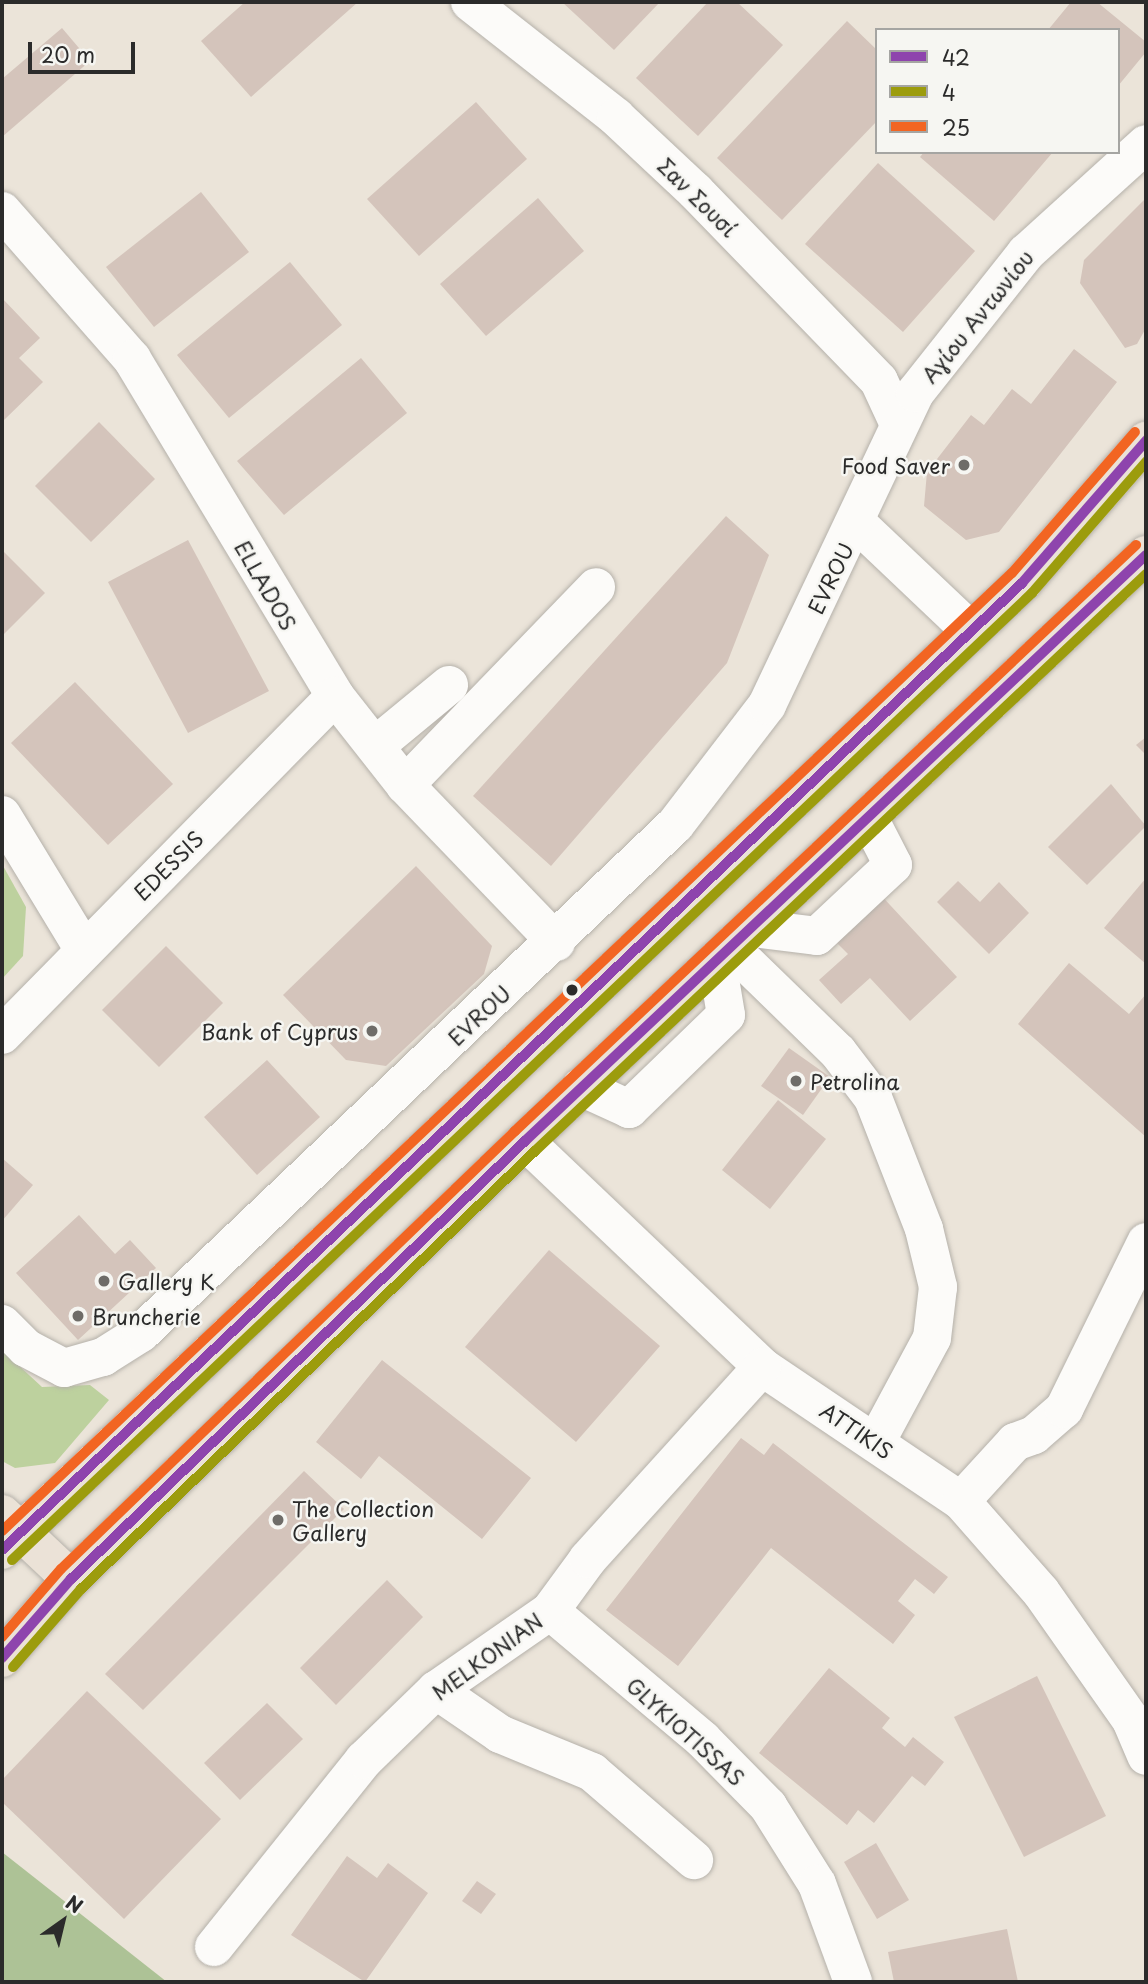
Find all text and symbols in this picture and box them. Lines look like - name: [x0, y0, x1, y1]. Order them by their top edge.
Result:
- scale bar: [32, 28, 138, 72]
- legend: [875, 28, 1120, 154]
- text: 20 m: [41, 38, 95, 70]
- text: 42: [942, 41, 970, 73]
- text: 4: [942, 76, 956, 108]
- text: 25: [942, 111, 970, 143]
- street label: Σαν Σουσί: [653, 152, 743, 242]
- street label: Αγίου Αντωνίου: [916, 245, 1038, 387]
- place label: Food Saver: [839, 452, 950, 478]
- marker: Food Saver: [956, 457, 972, 473]
- street label: ELLADOS: [230, 536, 302, 634]
- street label: EVROU: [802, 538, 858, 618]
- street label: EDESSIS: [128, 825, 208, 905]
- street label: EVROU: [443, 980, 515, 1050]
- unlabelled marker: [565, 983, 579, 997]
- place label: Bank of Cyprus: [201, 1018, 358, 1044]
- marker: Bank of Cyprus: [364, 1023, 380, 1039]
- place label: Petrolina: [810, 1068, 900, 1094]
- marker: Petrolina: [788, 1073, 804, 1089]
- place label: Gallery K: [118, 1268, 214, 1294]
- marker: Gallery K: [96, 1273, 112, 1289]
- place label: Bruncherie: [92, 1303, 201, 1329]
- marker: Bruncherie: [70, 1308, 86, 1324]
- street label: ATTIKIS: [816, 1397, 898, 1463]
- place label: The Collection Gallery: [292, 1495, 435, 1545]
- marker: The Collection Gallery: [270, 1512, 286, 1528]
- street label: MELKONIAN: [427, 1607, 547, 1705]
- street label: GLYKIOTISSAS: [622, 1672, 750, 1790]
- north arrow: [28, 1886, 98, 1956]
- text: N: [61, 1888, 89, 1919]

